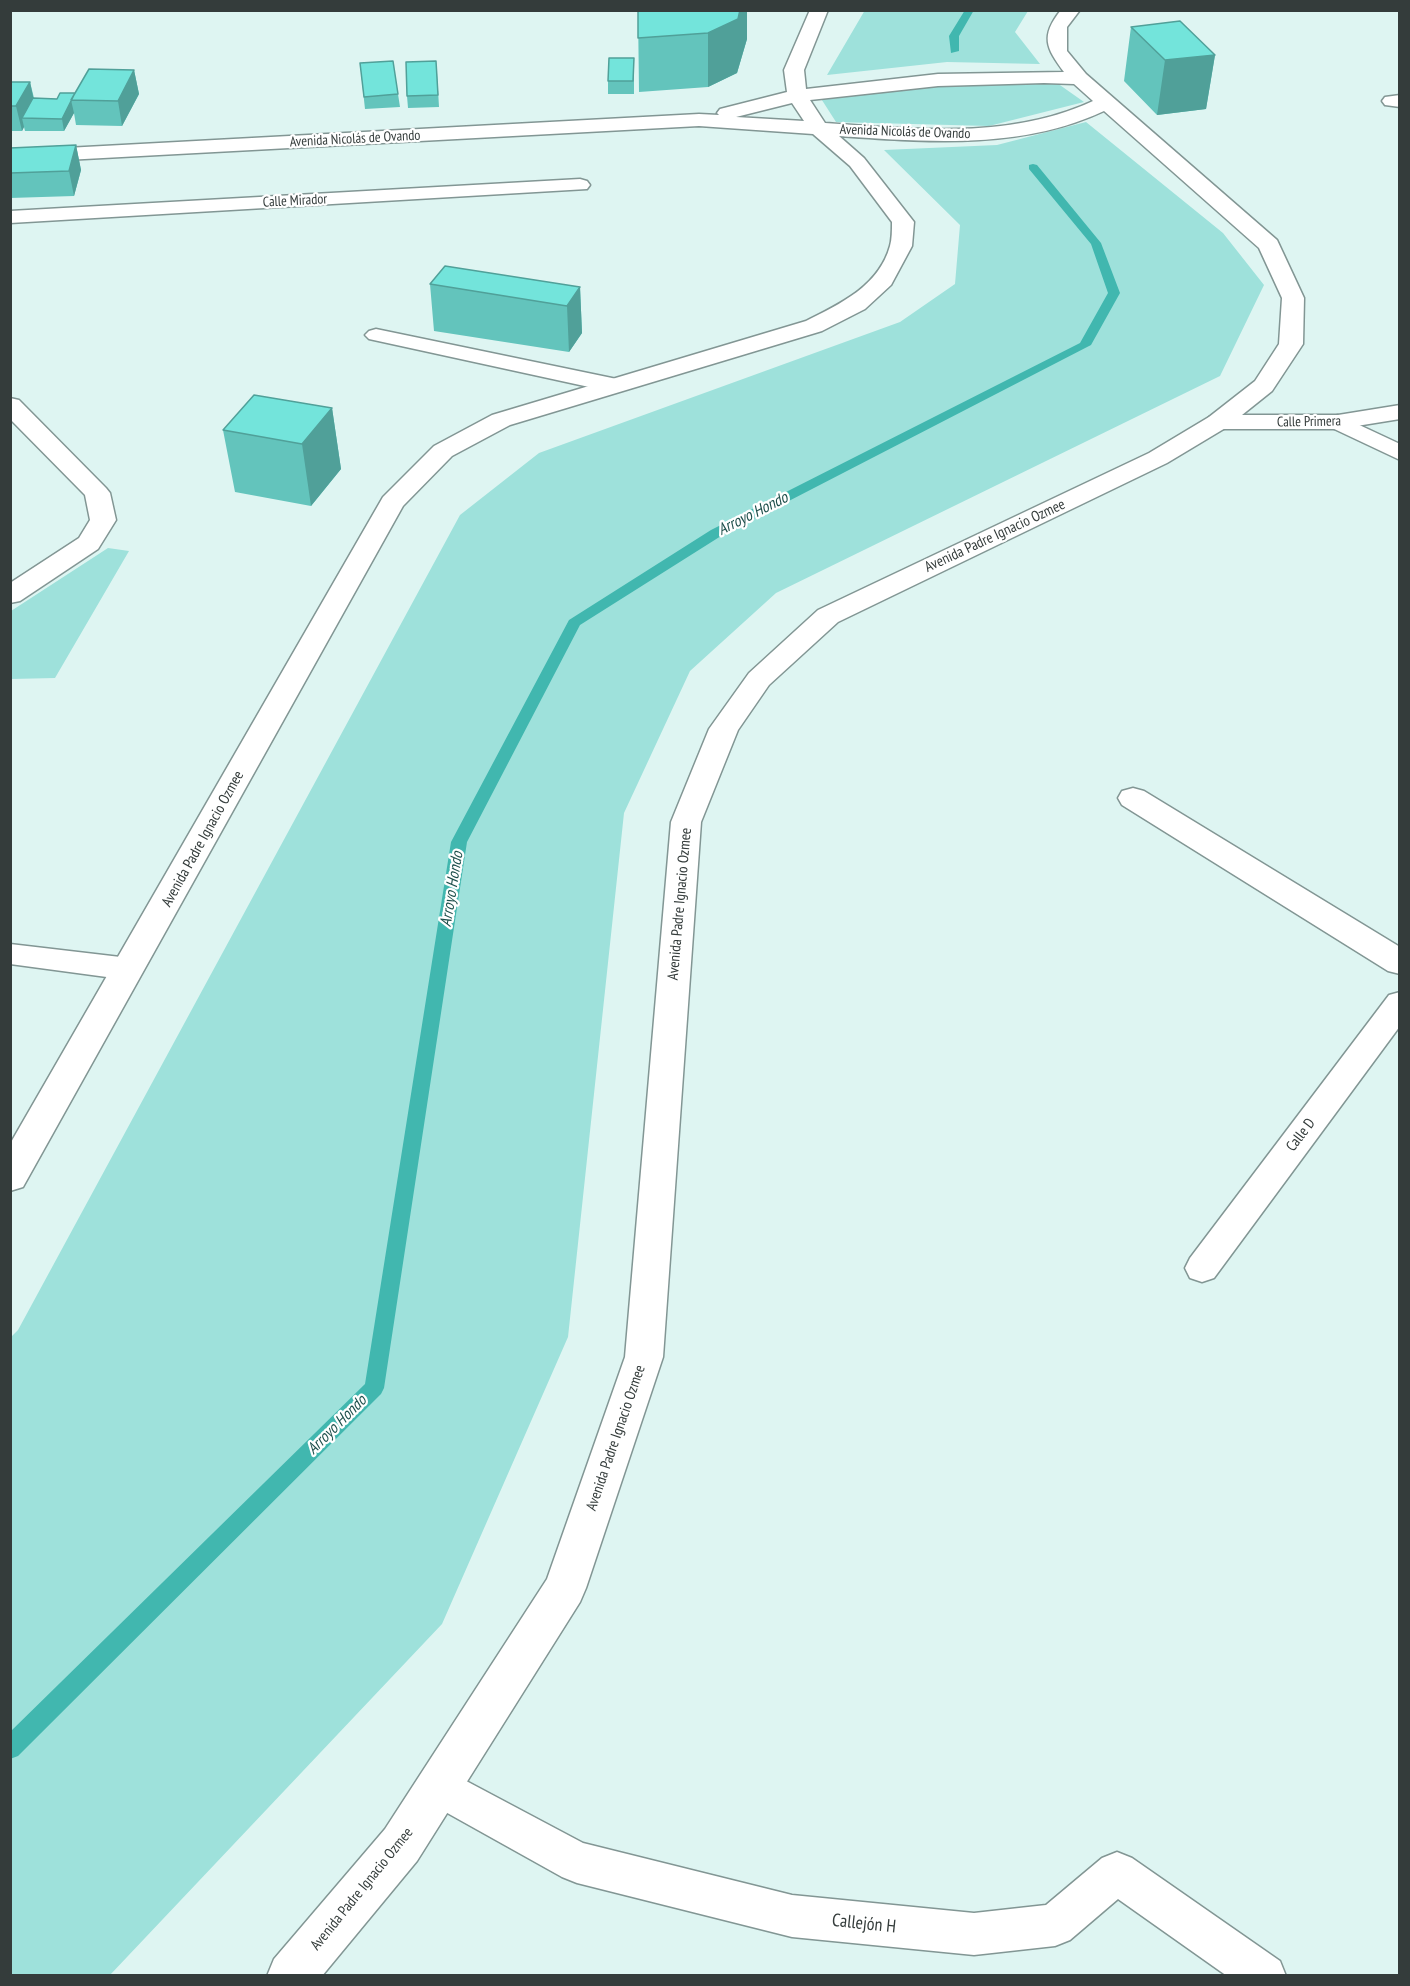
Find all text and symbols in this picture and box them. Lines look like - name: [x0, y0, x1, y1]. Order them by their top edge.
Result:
- street label: Avenida Nicolás de Ovando: [839, 121, 971, 143]
- street label: Avenida Nicolás de Ovando: [289, 127, 421, 151]
- street label: Calle Mirador: [262, 191, 328, 211]
- street label: Calle Primera: [1277, 413, 1341, 431]
- water label: Arroyo Hondo: [715, 488, 791, 540]
- street label: Avenida Padre Ignacio Ozmee: [922, 496, 1068, 576]
- street label: Avenida Padre Ignacio Ozmee: [158, 768, 248, 910]
- street label: Avenida Padre Ignacio Ozmee: [664, 827, 696, 981]
- water label: Arroyo Hondo: [437, 850, 467, 928]
- street label: Calle D: [1283, 1115, 1319, 1155]
- street label: Avenida Padre Ignacio Ozmee: [583, 1363, 649, 1513]
- water label: Arroyo Hondo: [303, 1391, 371, 1459]
- street label: Avenida Padre Ignacio Ozmee: [307, 1824, 417, 1954]
- street label: Callejón H: [831, 1910, 897, 1938]

